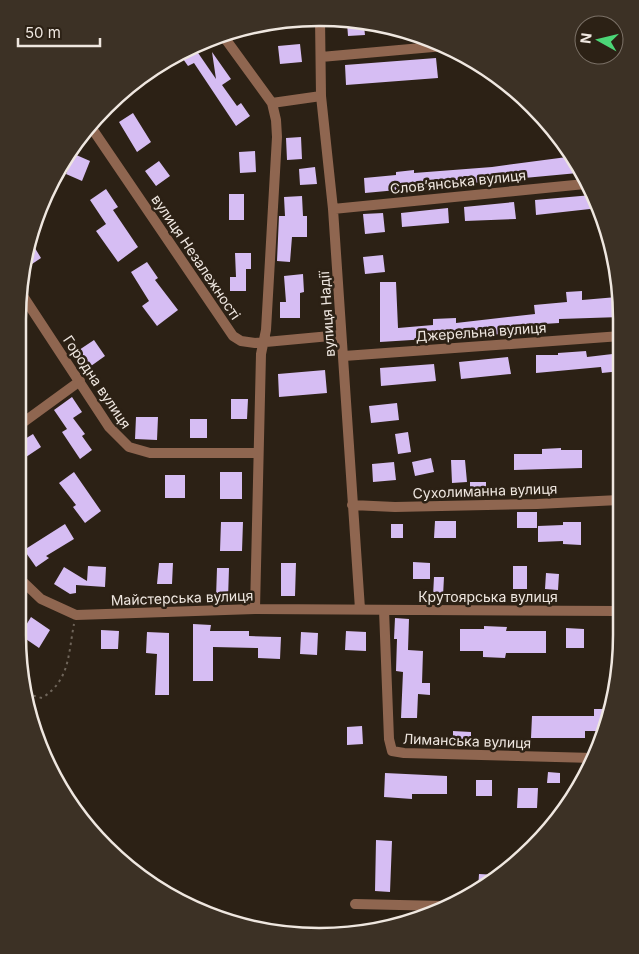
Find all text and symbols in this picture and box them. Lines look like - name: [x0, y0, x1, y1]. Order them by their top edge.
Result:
- scale bar: [18, 15, 100, 47]
- north arrow: [574, 15, 624, 65]
- text: 50 m: [25, 23, 61, 42]
- text: N: [576, 32, 595, 45]
- street label: Словʼянська вулиця: [389, 166, 527, 197]
- street label: вулиця Незалежності: [148, 191, 245, 322]
- street label: вулиця Надії: [315, 270, 338, 357]
- street label: Джерельна вулиця: [415, 318, 547, 345]
- street label: Городна вулиця: [60, 332, 135, 432]
- street label: Сухолиманна вулиця: [412, 479, 558, 502]
- street label: Майстерська вулиця: [110, 587, 254, 608]
- street label: Крутоярська вулиця: [418, 588, 558, 605]
- street label: Лиманська вулиця: [403, 730, 532, 751]

